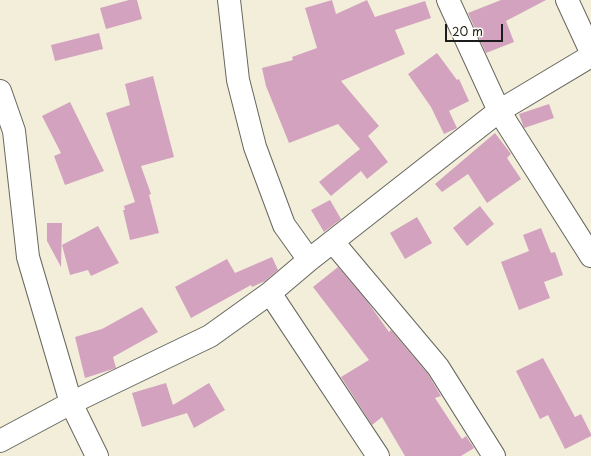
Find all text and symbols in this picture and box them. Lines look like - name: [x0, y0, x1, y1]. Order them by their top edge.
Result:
- scale bar: [447, 16, 505, 42]
- text: 20 m: [452, 22, 483, 40]

